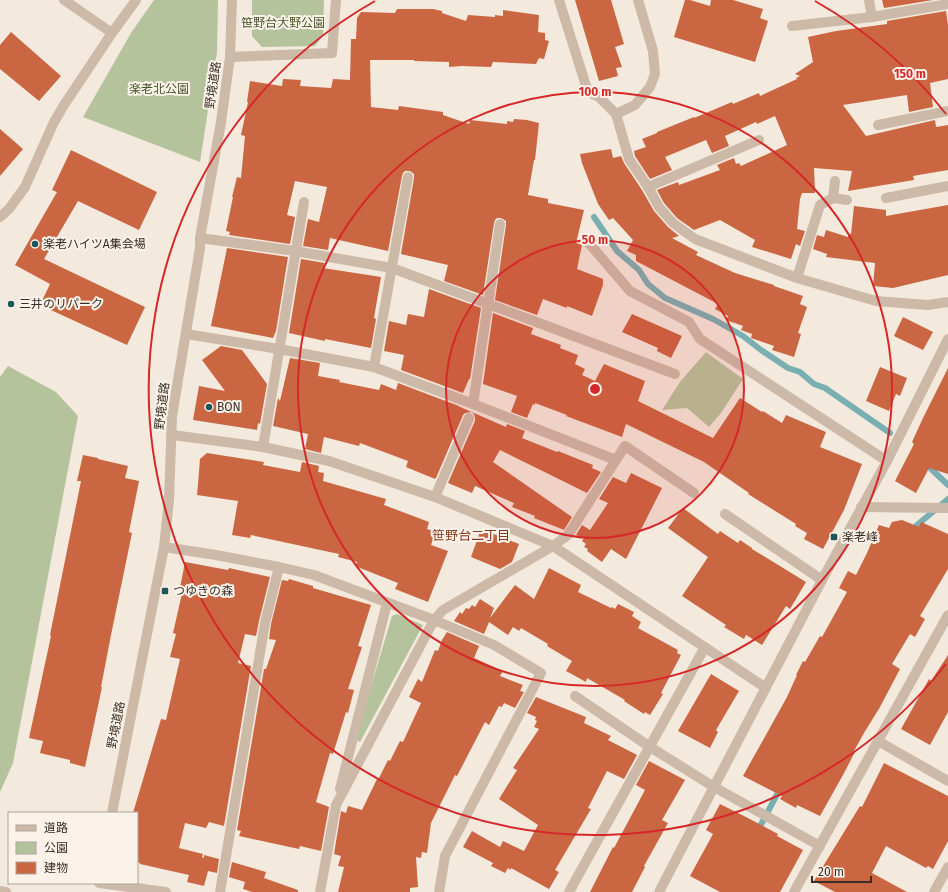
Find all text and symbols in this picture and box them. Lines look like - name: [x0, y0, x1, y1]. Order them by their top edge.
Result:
- park label: 笹野台大野公園: [241, 16, 325, 30]
- street label: 野境道路: [203, 60, 223, 110]
- text: 150 m: [894, 67, 926, 81]
- park label: 楽老北公園: [129, 82, 189, 96]
- text: 100 m: [579, 85, 611, 99]
- text: 50 m: [582, 233, 608, 247]
- place label: 楽老ハイツA集会場: [43, 237, 146, 251]
- marker: 楽老ハイツA集会場: [30, 239, 40, 249]
- place label: 三井のリパーク: [19, 297, 103, 311]
- marker: 三井のリパーク: [6, 299, 16, 309]
- street label: 野境道路: [152, 381, 172, 431]
- centre of rings: [588, 382, 602, 396]
- place label: BON: [217, 400, 241, 414]
- marker: BON: [204, 402, 214, 412]
- district label: 笹野台二丁目: [432, 528, 510, 543]
- place label: 楽老峰: [842, 530, 878, 544]
- marker: 楽老峰: [829, 532, 839, 542]
- place label: つゆきの森: [173, 584, 233, 598]
- marker: つゆきの森: [160, 586, 170, 596]
- street label: 野境道路: [105, 700, 127, 750]
- legend: [8, 812, 138, 884]
- text: 道路: [44, 821, 68, 835]
- text: 公園: [44, 841, 68, 855]
- scale bar: [812, 858, 871, 884]
- text: 建物: [44, 861, 68, 875]
- text: 20 m: [818, 865, 844, 879]

